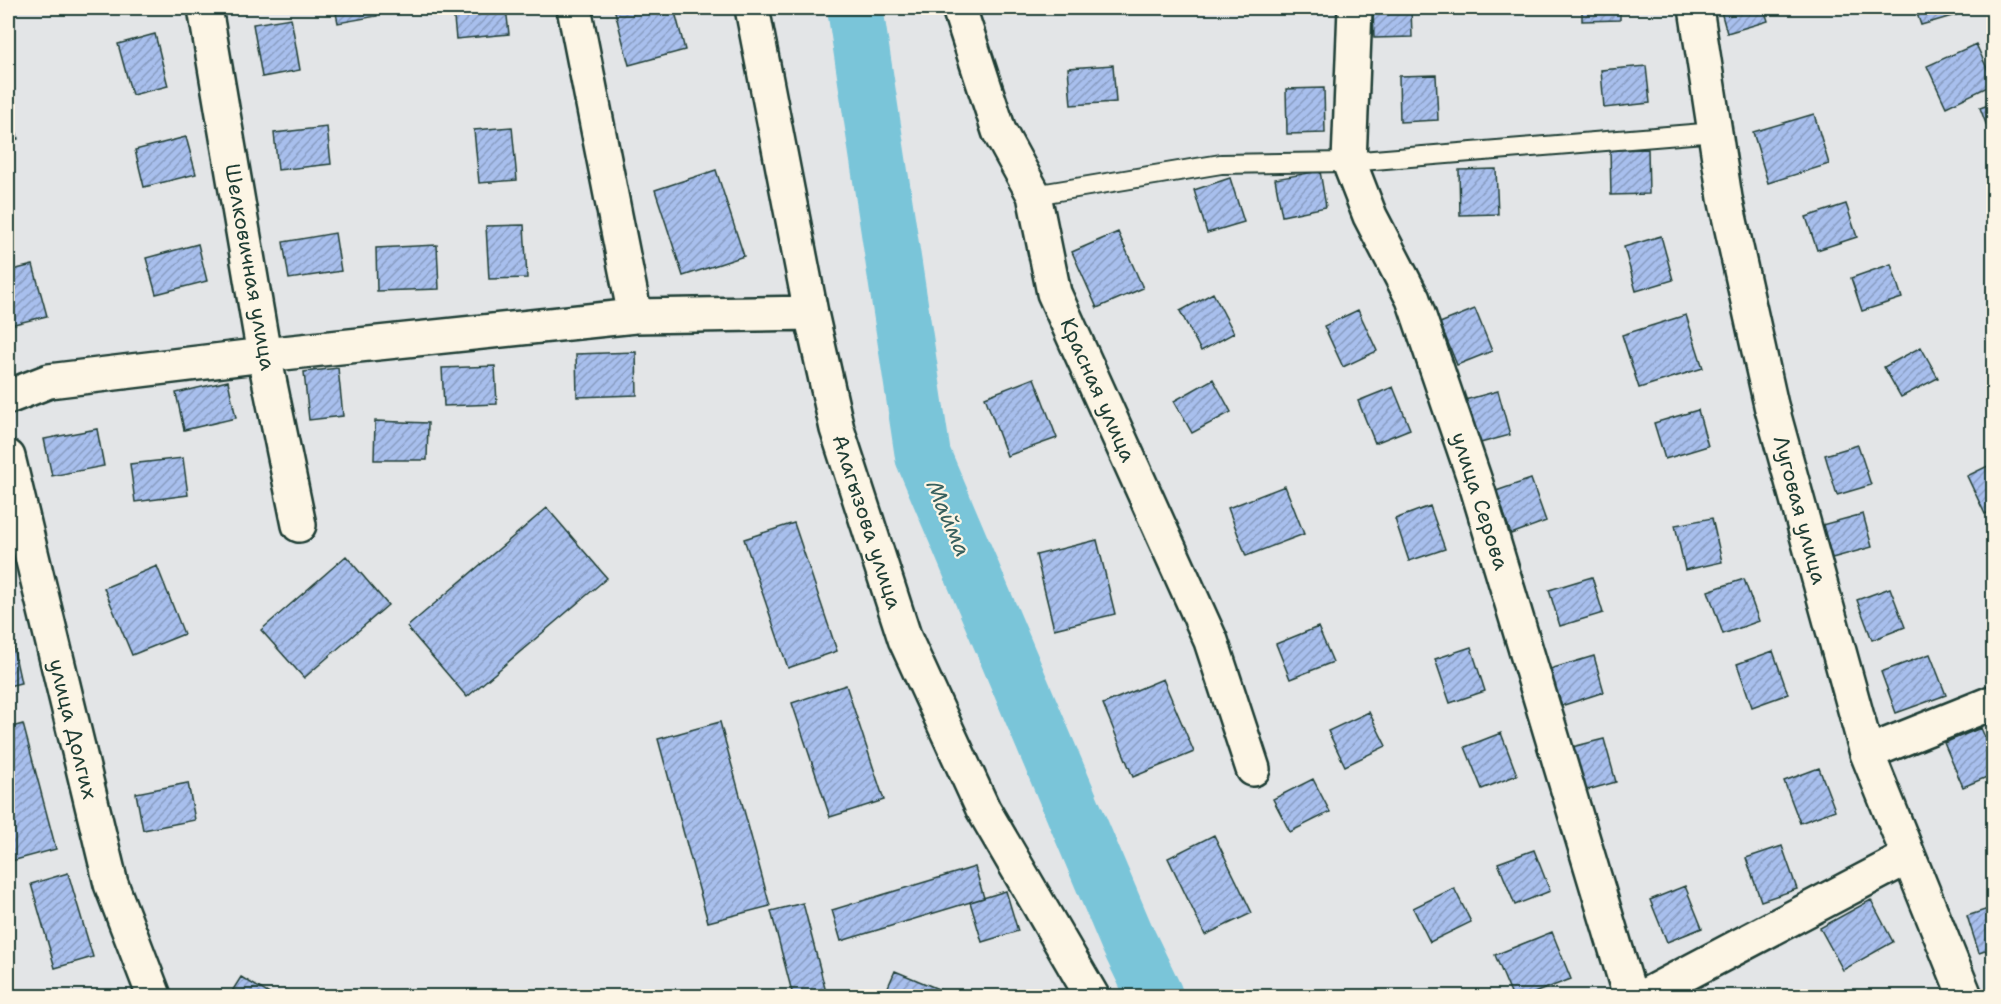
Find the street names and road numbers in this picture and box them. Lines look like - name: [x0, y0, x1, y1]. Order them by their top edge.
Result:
- street label: Шелковичная улица: [218, 161, 282, 373]
- street label: Красная улица: [1054, 313, 1142, 467]
- street label: улица Серова: [1445, 428, 1515, 574]
- street label: Алагызова улица: [826, 431, 908, 613]
- street label: Луговая улица: [1767, 432, 1833, 588]
- street label: улица Долгих: [42, 656, 104, 802]

